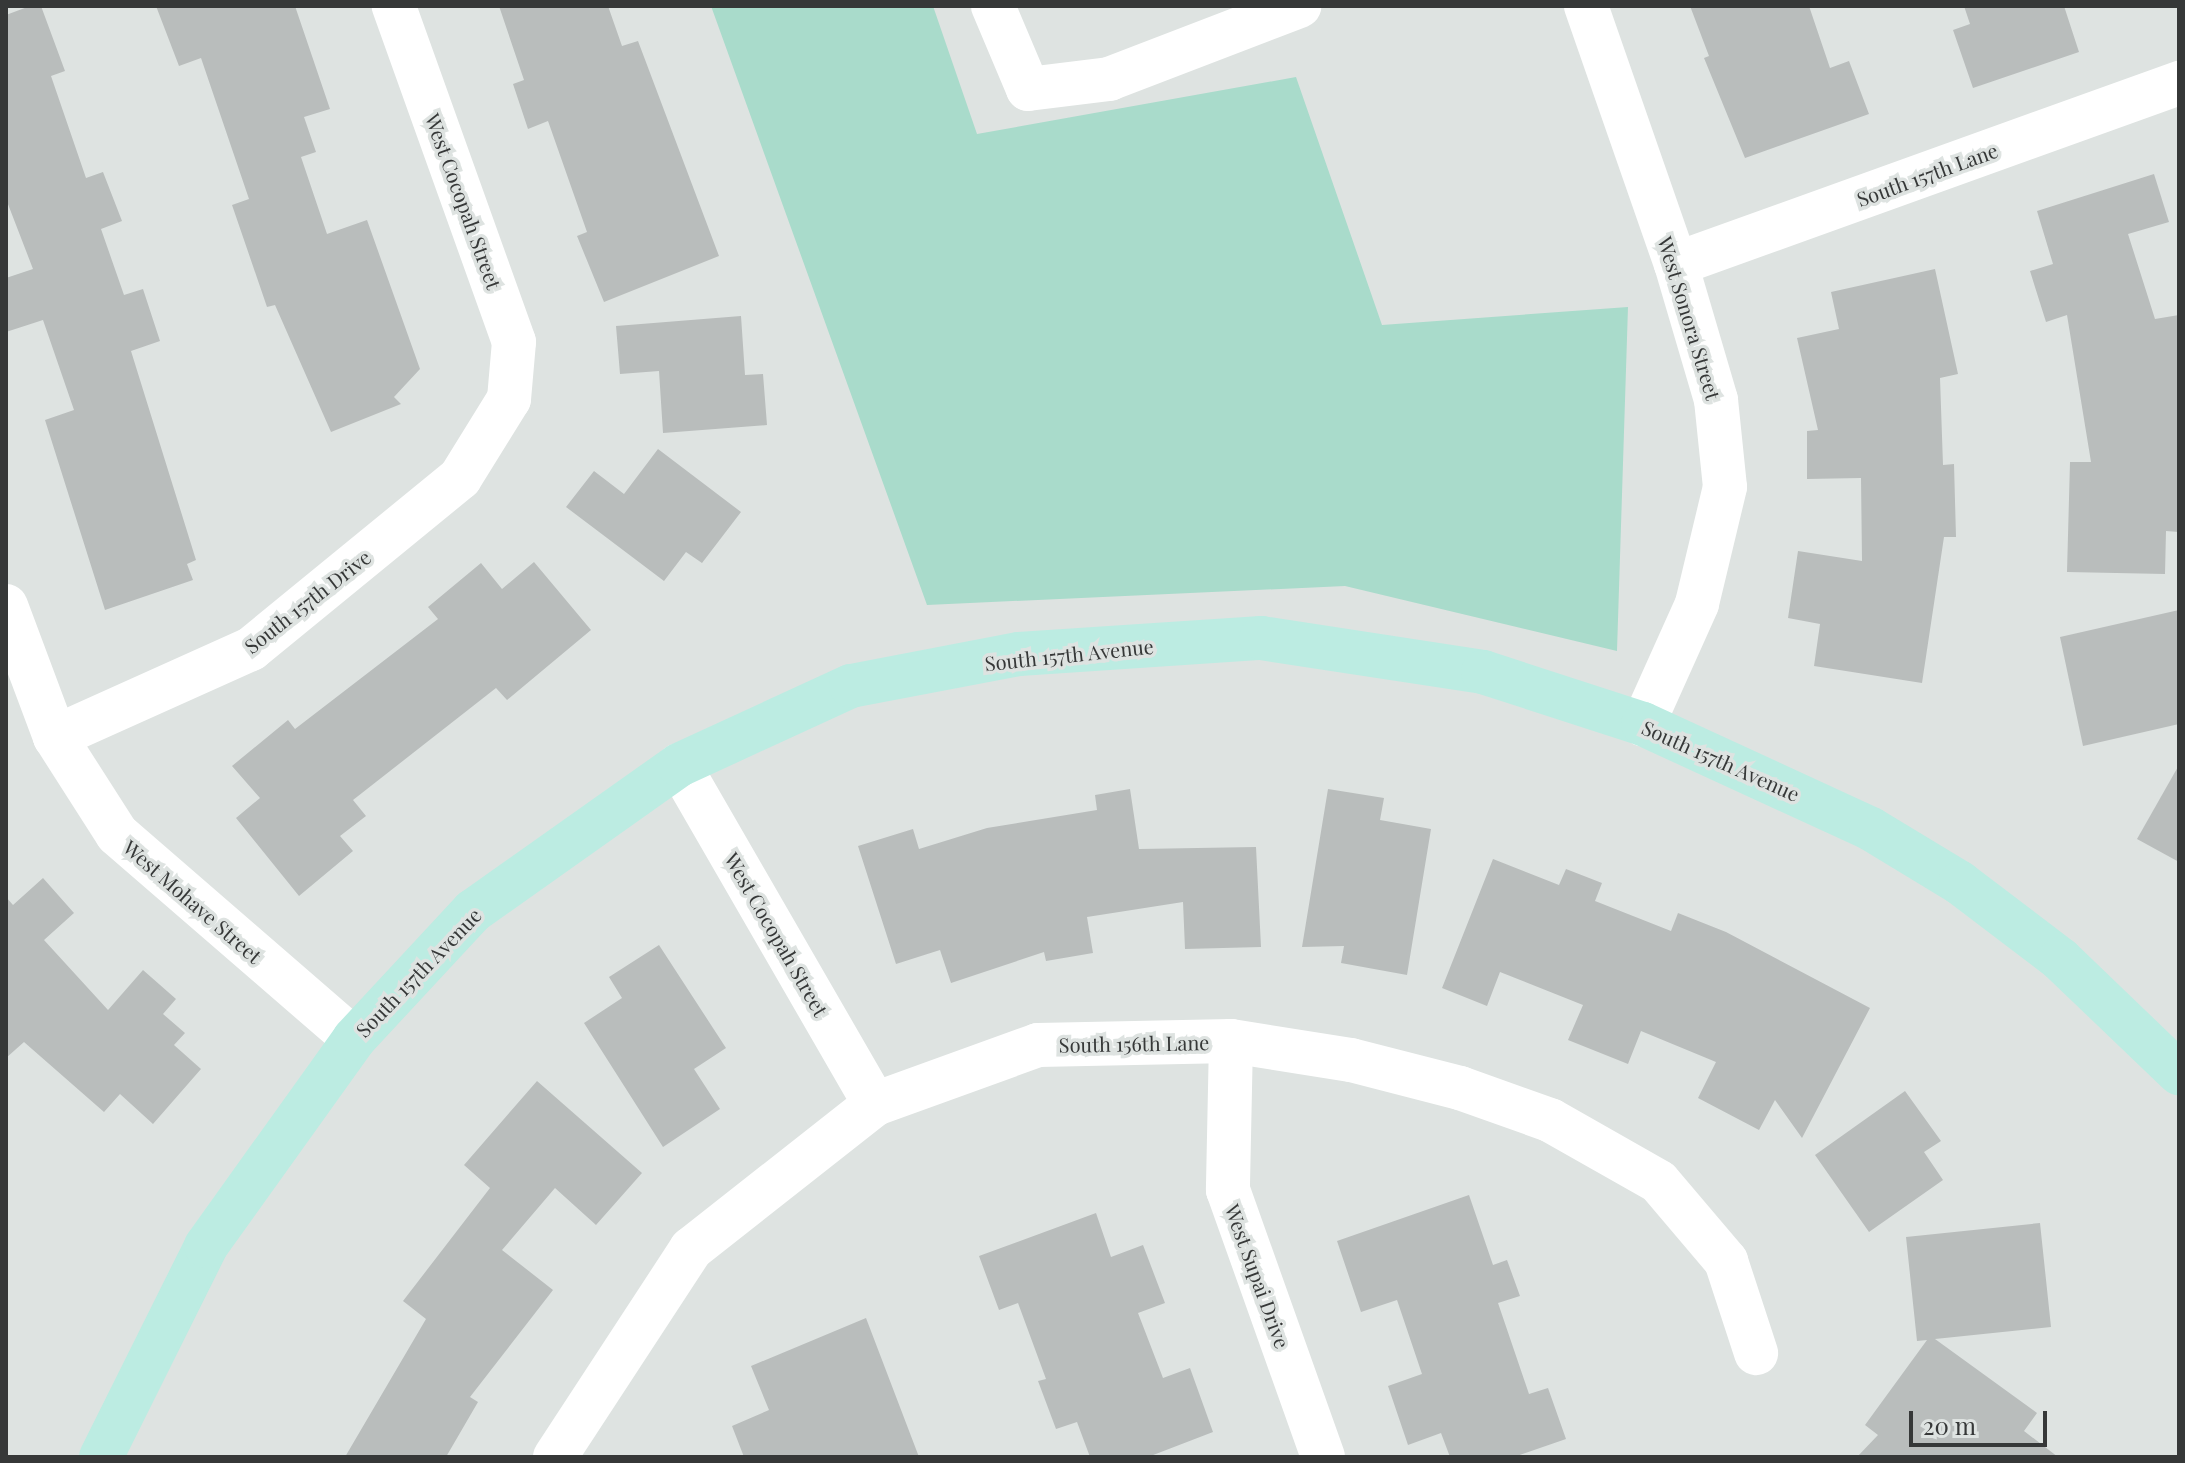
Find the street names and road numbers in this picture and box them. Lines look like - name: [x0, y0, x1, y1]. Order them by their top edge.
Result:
- street label: West Cocopah Street: [421, 110, 507, 292]
- street label: South 157th Lane: [1853, 137, 2001, 211]
- street label: West Sonora Street: [1654, 233, 1726, 403]
- street label: South 157th Drive: [239, 544, 375, 658]
- street label: South 157th Avenue: [983, 633, 1155, 675]
- street label: South 157th Avenue: [1638, 714, 1804, 806]
- street label: West Mohave Street: [119, 834, 267, 968]
- street label: West Cocopah Street: [720, 848, 834, 1020]
- street label: South 157th Avenue: [350, 902, 486, 1042]
- street label: South 156th Lane: [1059, 1030, 1209, 1056]
- street label: West Supai Drive: [1221, 1201, 1295, 1351]

